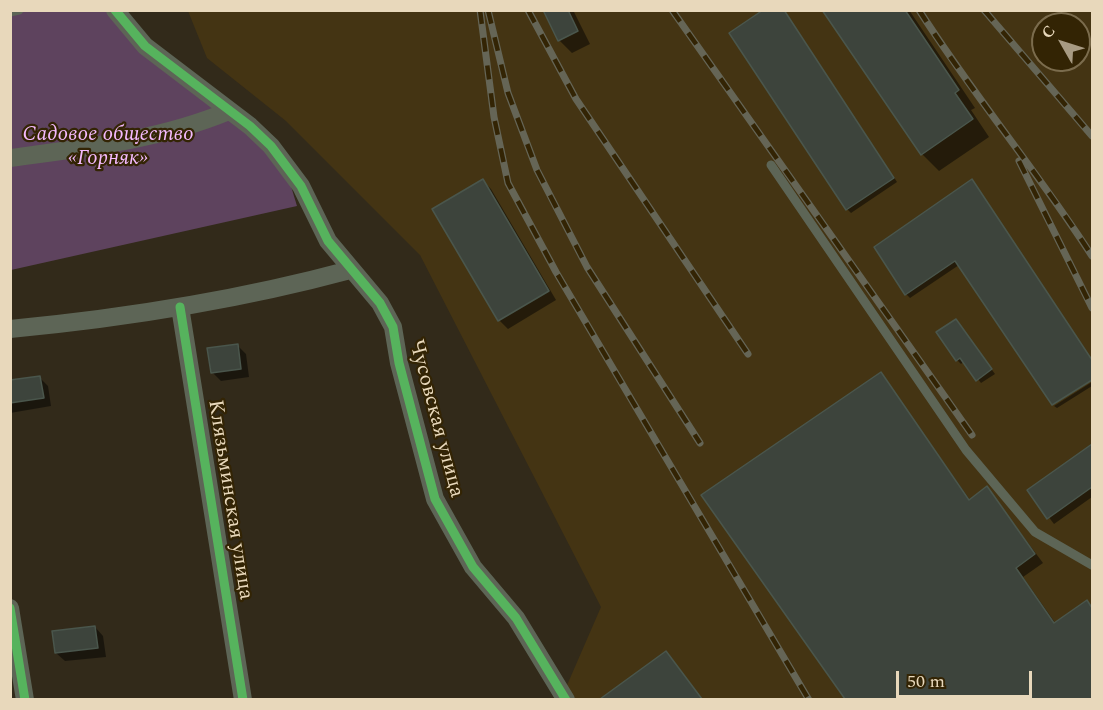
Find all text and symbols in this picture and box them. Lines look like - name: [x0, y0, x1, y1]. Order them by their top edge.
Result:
- north arrow: [1031, 12, 1091, 72]
- text: С: [1036, 20, 1061, 44]
- park label: Садовое общество «Горняк»: [22, 123, 194, 173]
- street label: Чусовская улица: [402, 337, 468, 501]
- street label: Клязьминская улица: [201, 398, 257, 602]
- scale bar: [899, 659, 1036, 697]
- text: 50 m: [907, 668, 945, 695]

